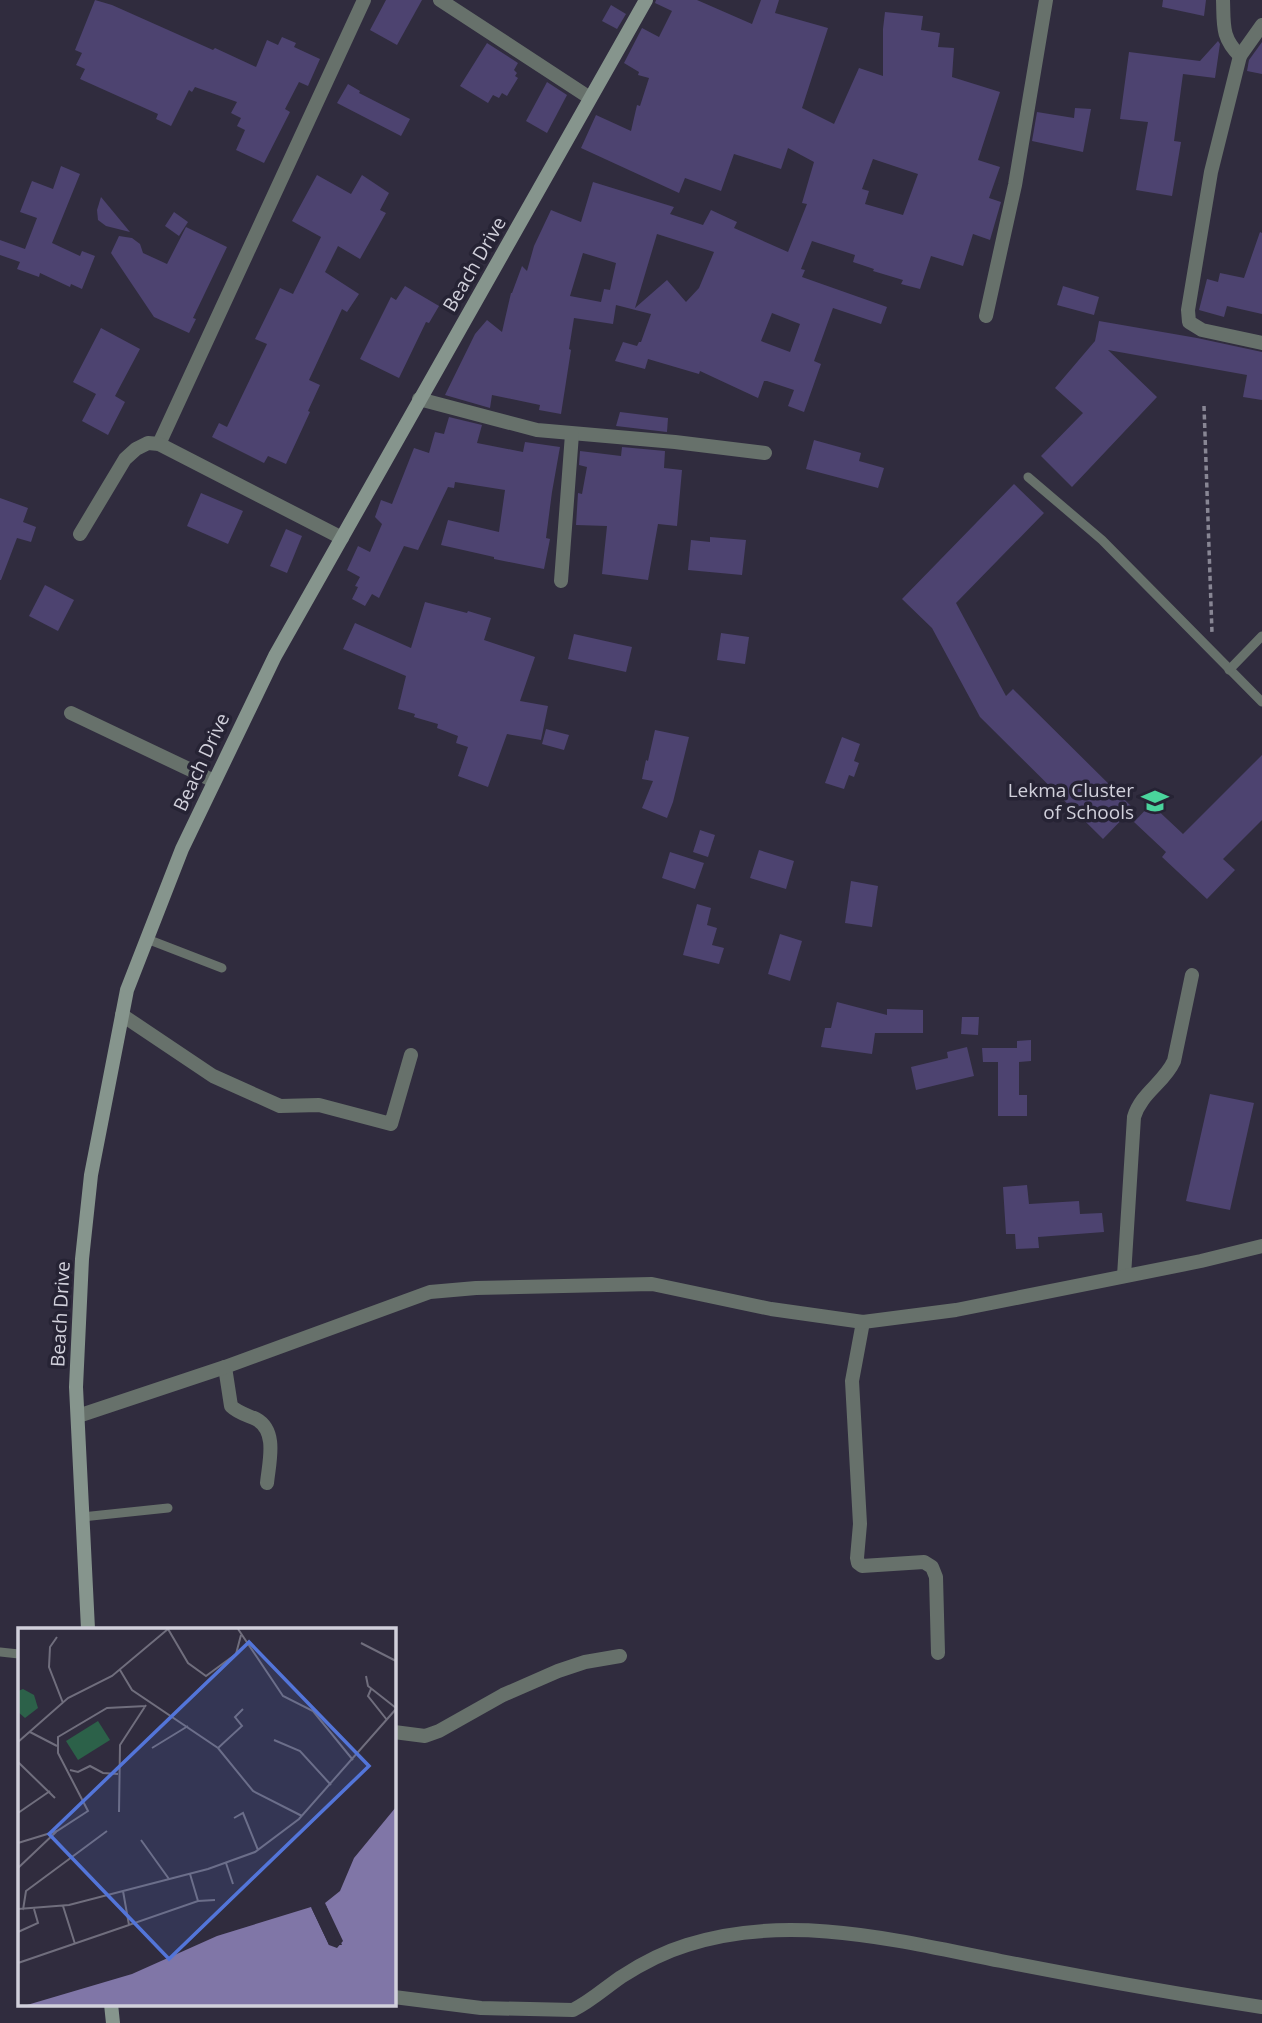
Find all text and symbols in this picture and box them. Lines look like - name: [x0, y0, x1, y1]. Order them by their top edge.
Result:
- street label: Beach Drive: [436, 212, 512, 316]
- street label: Beach Drive: [167, 709, 235, 815]
- place label: Lekma Cluster of Schools: [1008, 777, 1134, 825]
- school or university icon: Lekma Cluster of Schools: [1140, 786, 1170, 816]
- street label: Beach Drive: [44, 1261, 76, 1367]
- inset map: [18, 1628, 396, 2006]

